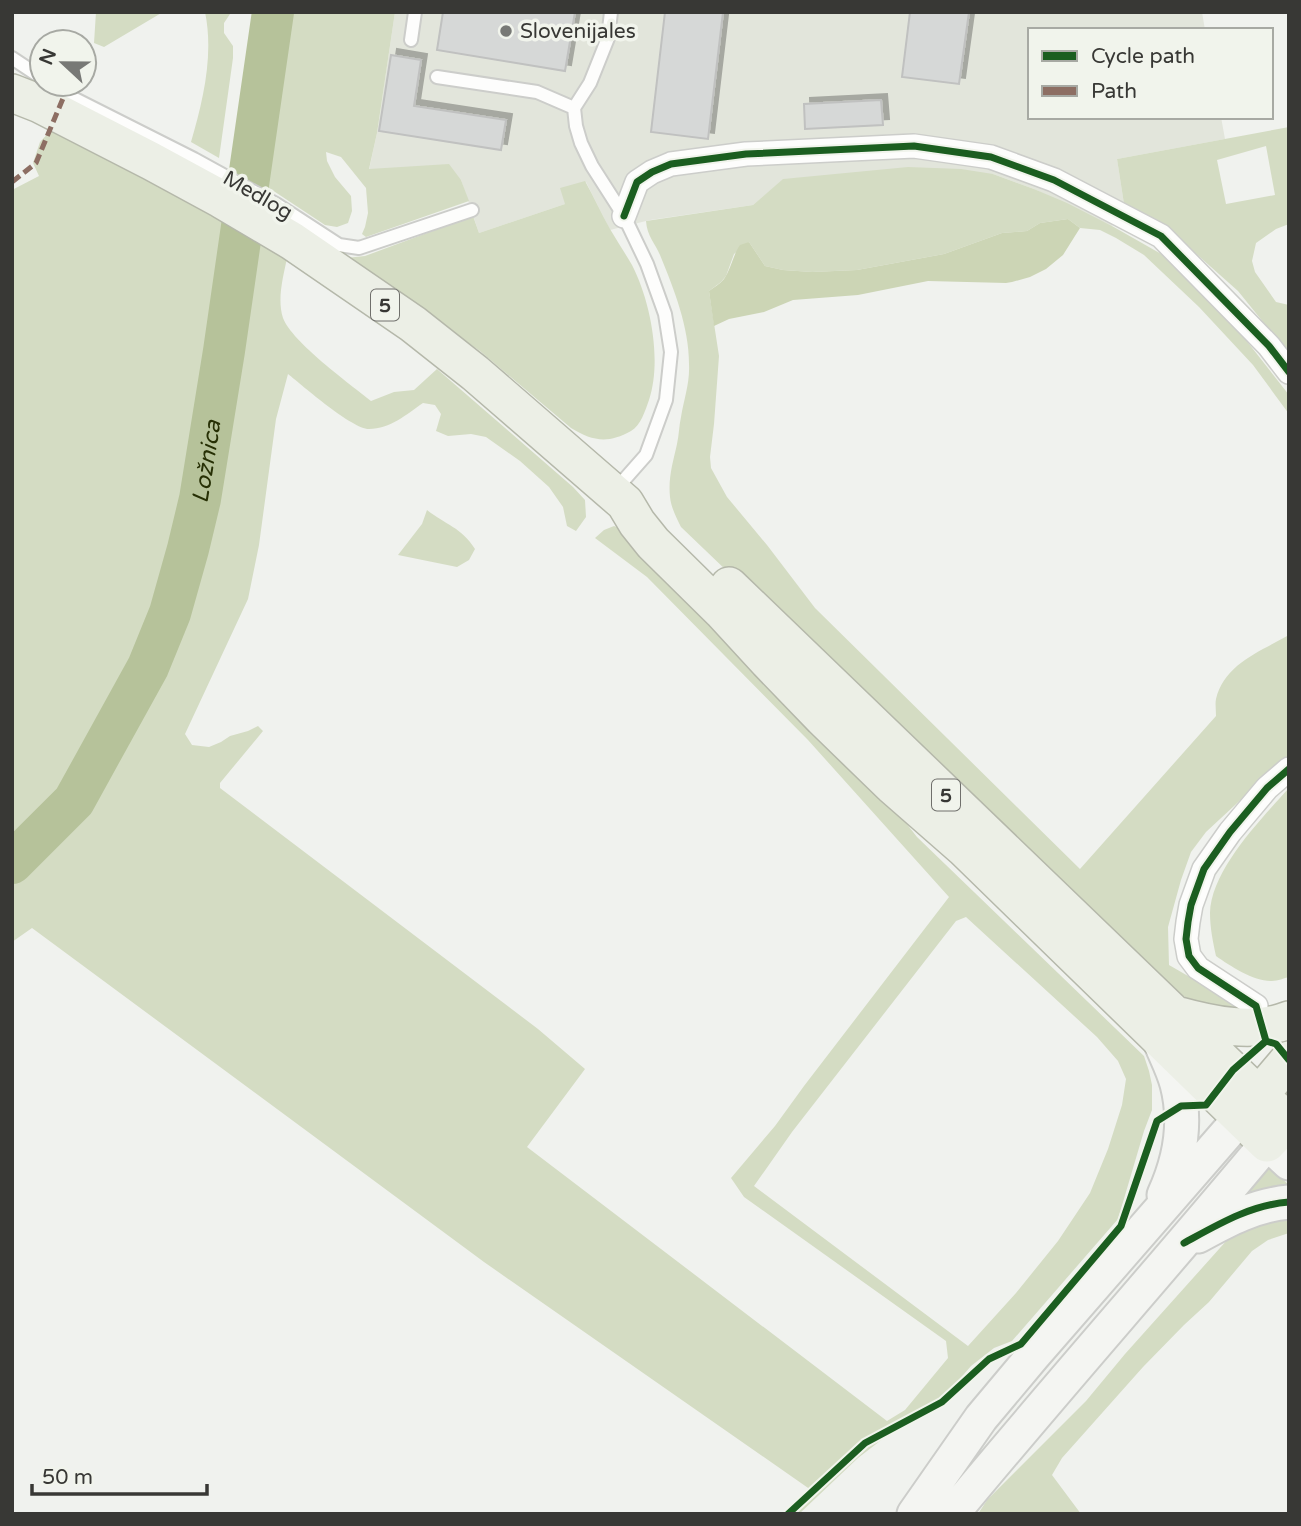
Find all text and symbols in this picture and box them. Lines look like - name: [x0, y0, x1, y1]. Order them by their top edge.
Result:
- place label: Slovenijales: [520, 19, 636, 44]
- marker: Slovenijales: [498, 23, 514, 39]
- north arrow: [28, 28, 98, 98]
- legend: [1028, 28, 1273, 119]
- text: Cycle path: [1091, 44, 1195, 69]
- text: N: [35, 46, 61, 68]
- text: Path: [1091, 79, 1137, 104]
- street label: Medlog: [218, 166, 297, 225]
- road number: 5: [371, 290, 399, 320]
- water label: Ložnica: [187, 417, 228, 505]
- road number: 5: [932, 780, 960, 810]
- scale bar: [32, 1452, 206, 1496]
- text: 50 m: [42, 1465, 93, 1490]

